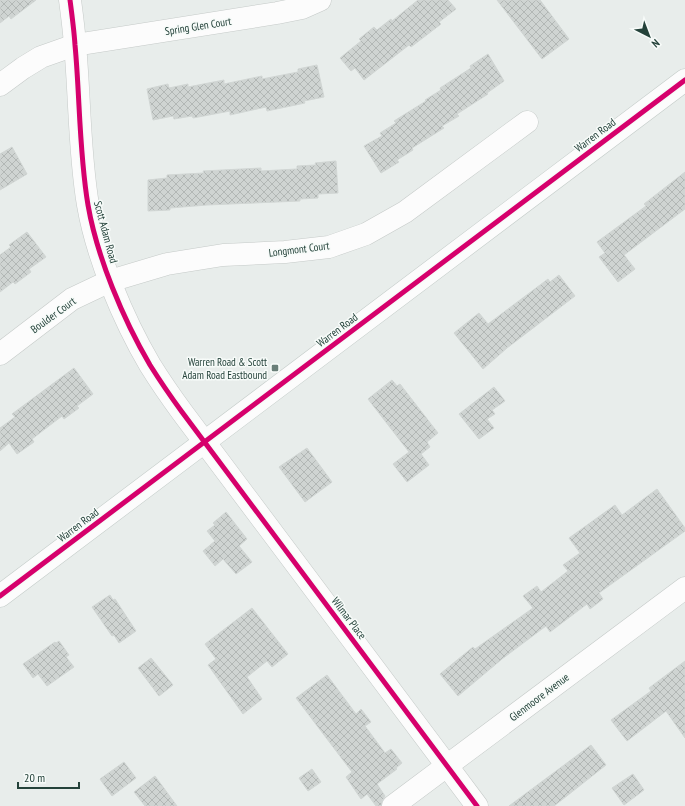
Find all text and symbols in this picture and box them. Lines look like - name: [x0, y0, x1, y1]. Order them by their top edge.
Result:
- street label: Spring Glen Court: [164, 14, 232, 38]
- north arrow: [629, 16, 669, 56]
- text: N: [649, 36, 663, 51]
- street label: Warren Road: [572, 115, 619, 155]
- street label: Scott Adam Road: [91, 199, 121, 265]
- street label: Longmont Court: [268, 238, 330, 260]
- street label: Boulder Court: [28, 294, 78, 336]
- street label: Warren Road: [314, 310, 361, 350]
- place label: Warren Road & Scott Adam Road Eastbound: [182, 355, 267, 382]
- marker: Warren Road & Scott Adam Road Eastbound: [270, 363, 280, 373]
- street label: Warren Road: [55, 505, 102, 545]
- street label: Wilmar Place: [329, 594, 370, 642]
- street label: Glenmoore Avenue: [506, 670, 572, 724]
- scale bar: [18, 764, 79, 790]
- text: 20 m: [24, 770, 45, 785]

